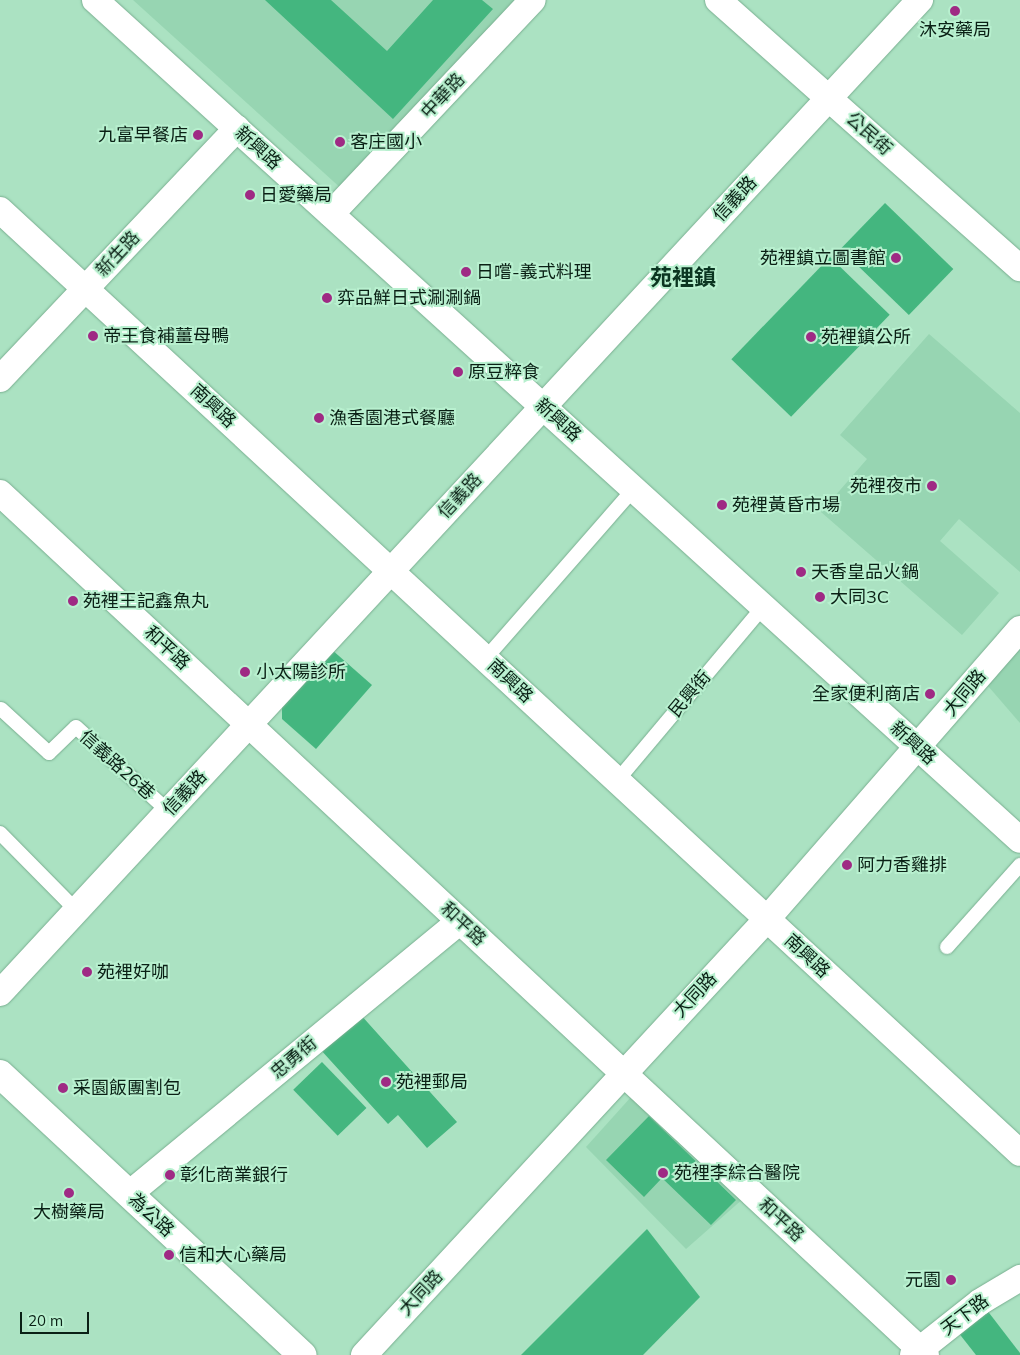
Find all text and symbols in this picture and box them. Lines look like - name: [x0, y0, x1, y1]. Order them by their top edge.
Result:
- marker: 沐安藥局: [949, 5, 961, 17]
- place label: 沐安藥局: [919, 19, 991, 41]
- street label: 中華路: [417, 69, 469, 123]
- street label: 公民街: [842, 108, 896, 160]
- street label: 新興路: [231, 122, 285, 174]
- place label: 九富早餐店: [98, 124, 188, 146]
- marker: 九富早餐店: [192, 129, 204, 141]
- place label: 客庄國小: [350, 131, 422, 153]
- marker: 客庄國小: [334, 136, 346, 148]
- street label: 信義路: [709, 172, 761, 226]
- place label: 日愛藥局: [260, 184, 332, 206]
- marker: 日愛藥局: [244, 189, 256, 201]
- street label: 新生路: [92, 227, 144, 281]
- place label: 苑裡鎮立圖書館: [760, 247, 886, 269]
- marker: 苑裡鎮立圖書館: [890, 252, 902, 264]
- place label: 日嚐-義式料理: [476, 261, 592, 283]
- district label: 苑裡鎮: [650, 265, 716, 291]
- marker: 日嚐-義式料理: [460, 266, 472, 278]
- place label: 弈品鮮日式涮涮鍋: [337, 287, 481, 309]
- marker: 弈品鮮日式涮涮鍋: [321, 292, 333, 304]
- place label: 帝王食補薑母鴨: [103, 325, 229, 347]
- place label: 苑裡鎮公所: [821, 326, 911, 348]
- marker: 帝王食補薑母鴨: [87, 330, 99, 342]
- marker: 苑裡鎮公所: [805, 331, 817, 343]
- place label: 原豆粹食: [468, 361, 540, 383]
- marker: 原豆粹食: [452, 366, 464, 378]
- street label: 南興路: [186, 380, 240, 432]
- street label: 新興路: [531, 394, 585, 446]
- place label: 漁香園港式餐廳: [329, 407, 455, 429]
- marker: 漁香園港式餐廳: [313, 412, 325, 424]
- street label: 信義路: [434, 469, 486, 523]
- place label: 苑裡夜市: [850, 475, 922, 497]
- marker: 苑裡夜市: [926, 480, 938, 492]
- place label: 苑裡黃昏市場: [732, 494, 840, 516]
- marker: 苑裡黃昏市場: [716, 499, 728, 511]
- place label: 天香皇品火鍋: [811, 561, 919, 583]
- marker: 天香皇品火鍋: [795, 566, 807, 578]
- place label: 大同3C: [830, 586, 889, 608]
- place label: 苑裡王記鑫魚丸: [83, 590, 209, 612]
- marker: 大同3C: [814, 591, 826, 603]
- marker: 苑裡王記鑫魚丸: [67, 595, 79, 607]
- street label: 和平路: [140, 622, 194, 674]
- street label: 南興路: [483, 655, 537, 707]
- place label: 小太陽診所: [256, 661, 346, 683]
- marker: 小太陽診所: [238, 665, 252, 679]
- street label: 大同路: [939, 665, 991, 721]
- street label: 民興街: [664, 666, 716, 722]
- place label: 全家便利商店: [812, 683, 920, 705]
- marker: 全家便利商店: [924, 688, 936, 700]
- street label: 新興路: [886, 717, 940, 769]
- street label: 信義路26巷: [75, 726, 159, 804]
- street label: 信義路: [159, 766, 211, 820]
- place label: 阿力香雞排: [857, 854, 947, 876]
- marker: 阿力香雞排: [841, 859, 853, 871]
- street label: 和平路: [436, 898, 490, 950]
- street label: 南興路: [780, 930, 834, 982]
- place label: 苑裡好咖: [97, 961, 169, 983]
- marker: 苑裡好咖: [81, 966, 93, 978]
- street label: 大同路: [669, 968, 721, 1022]
- street label: 忠勇街: [266, 1032, 322, 1084]
- place label: 苑裡郵局: [396, 1071, 468, 1093]
- marker: 苑裡郵局: [380, 1076, 392, 1088]
- place label: 采園飯團割包: [73, 1077, 181, 1099]
- marker: 采園飯團割包: [57, 1082, 69, 1094]
- place label: 苑裡李綜合醫院: [674, 1162, 800, 1184]
- place label: 彰化商業銀行: [180, 1164, 288, 1186]
- marker: 苑裡李綜合醫院: [656, 1166, 670, 1180]
- marker: 彰化商業銀行: [164, 1169, 176, 1181]
- marker: 大樹藥局: [63, 1187, 75, 1199]
- street label: 為公路: [124, 1189, 178, 1241]
- street label: 和平路: [754, 1194, 808, 1246]
- place label: 大樹藥局: [33, 1201, 105, 1223]
- place label: 信和大心藥局: [179, 1244, 287, 1266]
- marker: 信和大心藥局: [163, 1249, 175, 1261]
- street label: 大同路: [395, 1266, 447, 1320]
- place label: 元園: [905, 1269, 941, 1291]
- marker: 元園: [945, 1274, 957, 1286]
- street label: 天下路: [937, 1290, 993, 1340]
- scale bar: [22, 1302, 91, 1334]
- text: 20 m: [28, 1311, 63, 1330]

